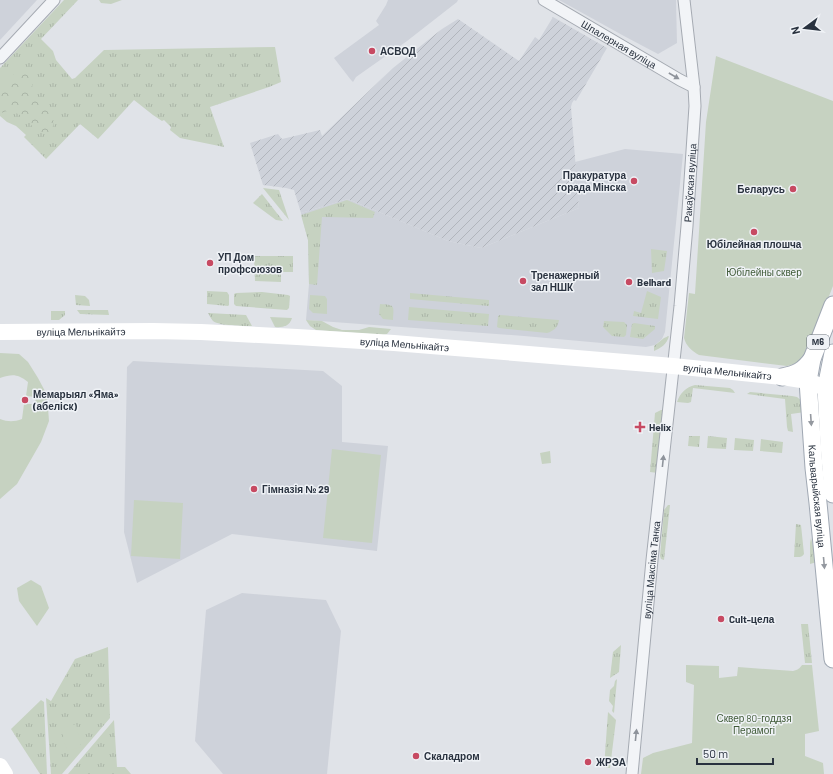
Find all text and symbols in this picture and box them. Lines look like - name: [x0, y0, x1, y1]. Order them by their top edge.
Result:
- north arrow: [785, 8, 825, 48]
- street label: Шпалерная вуліца: [579, 17, 659, 71]
- text: N: [788, 25, 802, 36]
- place label: АСВОД: [380, 45, 416, 57]
- marker: АСВОД: [367, 46, 377, 56]
- one-way arrow: [668, 73, 680, 80]
- street label: Ракаўская вуліца: [681, 143, 699, 223]
- place label: Пракуратура горада Мінска: [557, 169, 626, 193]
- marker: Пракуратура горада Мінска: [629, 176, 639, 186]
- place label: Беларусь: [737, 183, 785, 195]
- marker: Беларусь: [788, 184, 798, 194]
- marker: Юбілейная плошча: [749, 227, 759, 237]
- place label: Юбілейная плошча: [707, 238, 802, 250]
- place label: УП Дом профсоюзов: [218, 251, 282, 275]
- marker: УП Дом профсоюзов: [205, 258, 215, 268]
- park label: Юбілейны сквер: [726, 266, 802, 278]
- place label: Тренажерный зал НШК: [531, 269, 599, 293]
- marker: Тренажерный зал НШК: [518, 276, 528, 286]
- place label: Belhard: [637, 276, 672, 288]
- marker: Belhard: [624, 277, 634, 287]
- street label: вуліца Мельнікайтэ: [36, 325, 126, 338]
- street label: вуліца Мельнікайтэ: [360, 335, 450, 354]
- road number: М6: [807, 335, 829, 349]
- street label: вуліца Мельнікайтэ: [682, 361, 772, 382]
- place label: Мемарыял «Яма» (абеліск): [32, 388, 119, 412]
- marker: Мемарыял «Яма» (абеліск): [20, 395, 30, 405]
- one-way arrow: [807, 414, 814, 426]
- marker: Helix: [634, 421, 646, 433]
- place label: Helix: [649, 421, 672, 433]
- street label: Кальварыйская вуліца: [806, 444, 828, 549]
- one-way arrow: [660, 455, 666, 467]
- place label: Гімназія № 29: [262, 483, 329, 495]
- marker: Гімназія № 29: [249, 484, 259, 494]
- street label: вуліца Максіма Танка: [641, 520, 662, 619]
- one-way arrow: [821, 557, 827, 569]
- place label: Cult-цела: [729, 613, 775, 625]
- marker: Cult-цела: [716, 614, 726, 624]
- park label: Сквер 80-годдзя Перамогі: [716, 712, 792, 736]
- one-way arrow: [632, 729, 639, 741]
- scale bar: [697, 740, 773, 766]
- text: 50 m: [703, 746, 728, 760]
- place label: Скаладром: [424, 750, 480, 762]
- marker: Скаладром: [411, 751, 421, 761]
- place label: ЖРЭА: [595, 756, 626, 768]
- marker: ЖРЭА: [583, 757, 593, 767]

